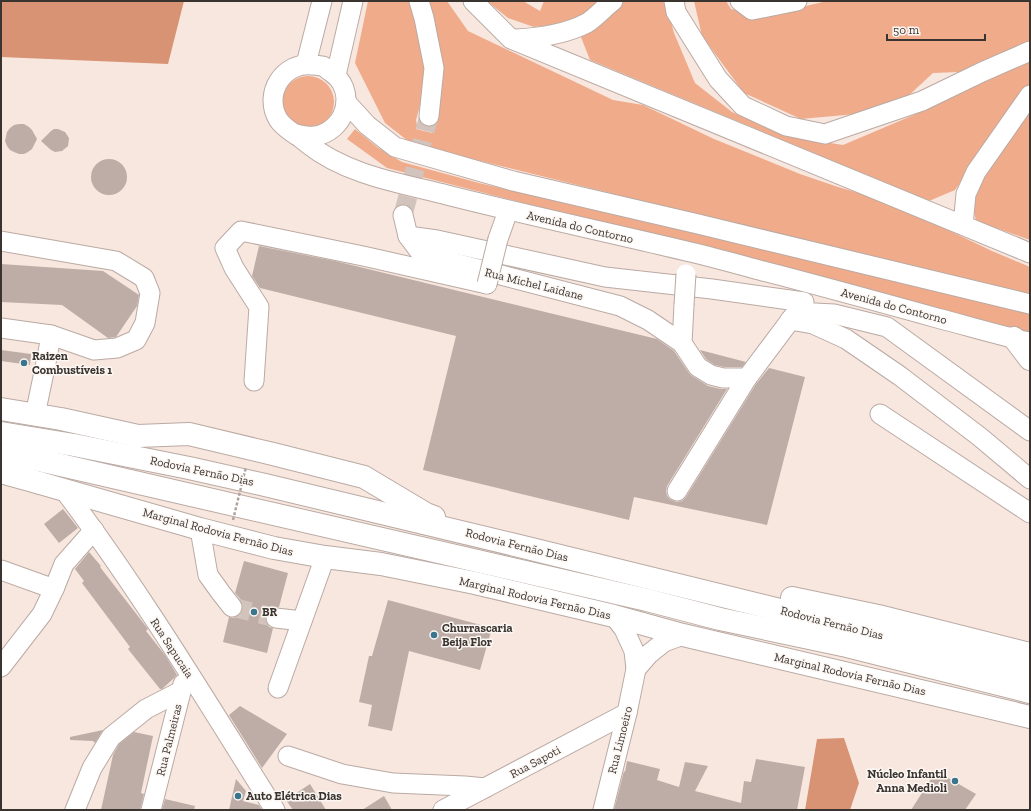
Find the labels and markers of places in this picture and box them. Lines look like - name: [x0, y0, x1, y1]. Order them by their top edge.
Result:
- place label: Raizen Combustíveis 1: [32, 349, 112, 377]
- marker: Raizen Combustíveis 1: [19, 358, 29, 368]
- place label: BR: [262, 605, 277, 619]
- marker: BR: [249, 607, 259, 617]
- place label: Churrascaria Beija Flor: [442, 621, 513, 650]
- marker: Churrascaria Beija Flor: [429, 630, 439, 640]
- place label: Núcleo Infantil Anna Medioli: [867, 767, 948, 795]
- marker: Núcleo Infantil Anna Medioli: [950, 776, 960, 786]
- place label: Auto Elétrica Dias: [246, 789, 342, 803]
- marker: Auto Elétrica Dias: [233, 791, 243, 801]

